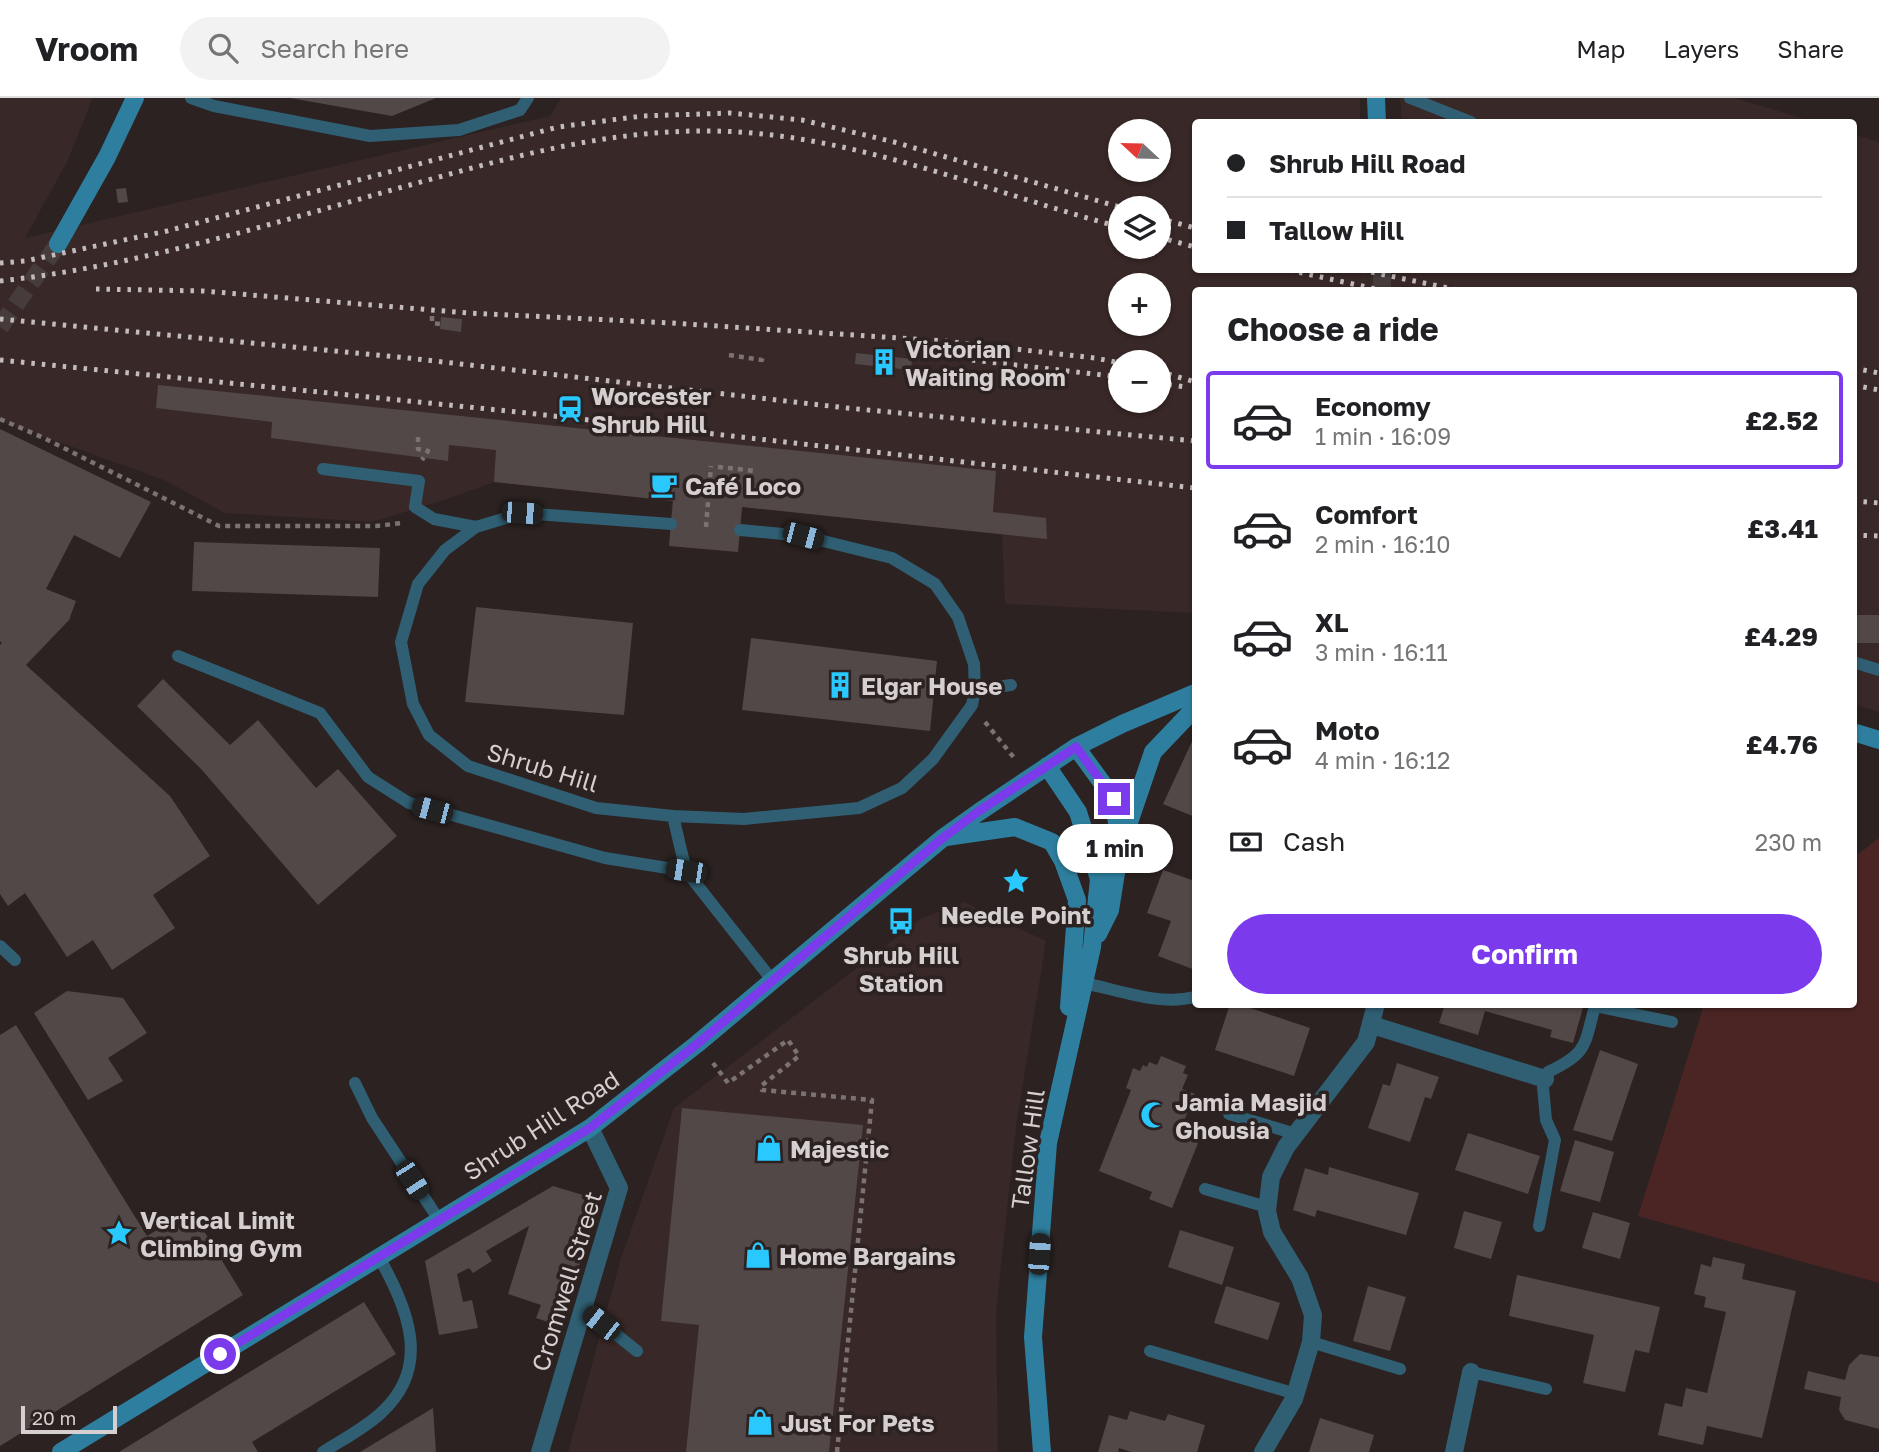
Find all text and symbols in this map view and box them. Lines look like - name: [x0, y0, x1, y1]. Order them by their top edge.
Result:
- search box: [180, 17, 670, 80]
- text: Vroom: [35, 29, 138, 68]
- icon: search: [204, 29, 242, 67]
- text: Search here: [260, 33, 409, 64]
- text: Map: [1576, 34, 1625, 63]
- text: Layers: [1663, 34, 1739, 63]
- text: Share: [1777, 34, 1844, 63]
- north arrow: [1108, 119, 1171, 182]
- map controls: [1108, 119, 1171, 413]
- text: Shrub Hill Road: [1269, 148, 1465, 179]
- button: layers: [1108, 196, 1171, 259]
- text: Tallow Hill: [1269, 215, 1404, 246]
- button: +: [1108, 273, 1171, 336]
- text: Choose a ride: [1227, 310, 1439, 348]
- place label: Victorian Waiting Room: [905, 334, 1066, 391]
- building icon: Victorian Waiting Room: [869, 347, 899, 377]
- button: −: [1108, 350, 1171, 413]
- place label: Worcester Shrub Hill: [591, 381, 712, 438]
- icon: car: [1231, 389, 1294, 452]
- text: Economy: [1315, 391, 1431, 422]
- station icon: Worcester Shrub Hill: [555, 394, 585, 424]
- text: £2.52: [1745, 405, 1818, 436]
- text: 1 min · 16:09: [1315, 422, 1451, 450]
- cafe icon: Café Loco: [649, 470, 679, 500]
- place label: Café Loco: [685, 471, 801, 500]
- icon: car: [1231, 497, 1294, 560]
- text: Comfort: [1315, 499, 1418, 530]
- car: [501, 501, 544, 525]
- text: £3.41: [1747, 513, 1818, 544]
- car: [780, 520, 827, 552]
- text: 2 min · 16:10: [1315, 530, 1451, 558]
- icon: car: [1231, 605, 1294, 668]
- text: XL: [1315, 607, 1349, 638]
- text: £4.29: [1744, 621, 1818, 652]
- text: 3 min · 16:11: [1315, 638, 1448, 666]
- building icon: Elgar House: [825, 670, 855, 700]
- place label: Elgar House: [861, 671, 1002, 700]
- icon: car: [1231, 713, 1294, 776]
- text: Moto: [1315, 715, 1380, 746]
- text: £4.76: [1746, 729, 1818, 760]
- street label: Shrub Hill: [484, 736, 602, 798]
- text: 4 min · 16:12: [1315, 746, 1450, 774]
- route end: [1098, 783, 1130, 815]
- car: [409, 794, 456, 826]
- icon: cash: [1227, 823, 1265, 861]
- callout: 1 min: [1056, 824, 1172, 872]
- text: Cash: [1283, 826, 1345, 857]
- text: 230 m: [1755, 828, 1822, 856]
- text: 1 min: [1086, 834, 1144, 862]
- car: [664, 857, 709, 885]
- place icon: Needle Point: [1001, 866, 1031, 896]
- place label: Needle Point: [941, 900, 1091, 929]
- bus stop icon: Shrub Hill Station: [886, 906, 916, 936]
- button: Confirm: [1227, 914, 1822, 994]
- place label: Shrub Hill Station: [843, 940, 959, 997]
- street label: Shrub Hill Road: [458, 1064, 624, 1186]
- street label: Tallow Hill: [1004, 1087, 1050, 1211]
- place label: Jamia Masjid Ghousia: [1175, 1087, 1327, 1144]
- mosque icon: Jamia Masjid Ghousia: [1139, 1100, 1169, 1130]
- shop icon: Majestic: [754, 1133, 784, 1163]
- place label: Majestic: [790, 1134, 890, 1163]
- car: [392, 1157, 433, 1203]
- street label: Cromwell Street: [525, 1188, 607, 1374]
- place label: Vertical Limit Climbing Gym: [140, 1205, 302, 1262]
- place icon: Vertical Limit Climbing Gym: [104, 1218, 134, 1248]
- car: [1028, 1232, 1051, 1276]
- shop icon: Home Bargains: [743, 1240, 773, 1270]
- place label: Home Bargains: [779, 1241, 956, 1270]
- car: [578, 1302, 625, 1344]
- route start: [204, 1338, 236, 1370]
- scale bar: [21, 1403, 117, 1435]
- text: 20 m: [32, 1406, 76, 1429]
- shop icon: Just For Pets: [745, 1407, 775, 1437]
- place label: Just For Pets: [781, 1408, 935, 1437]

